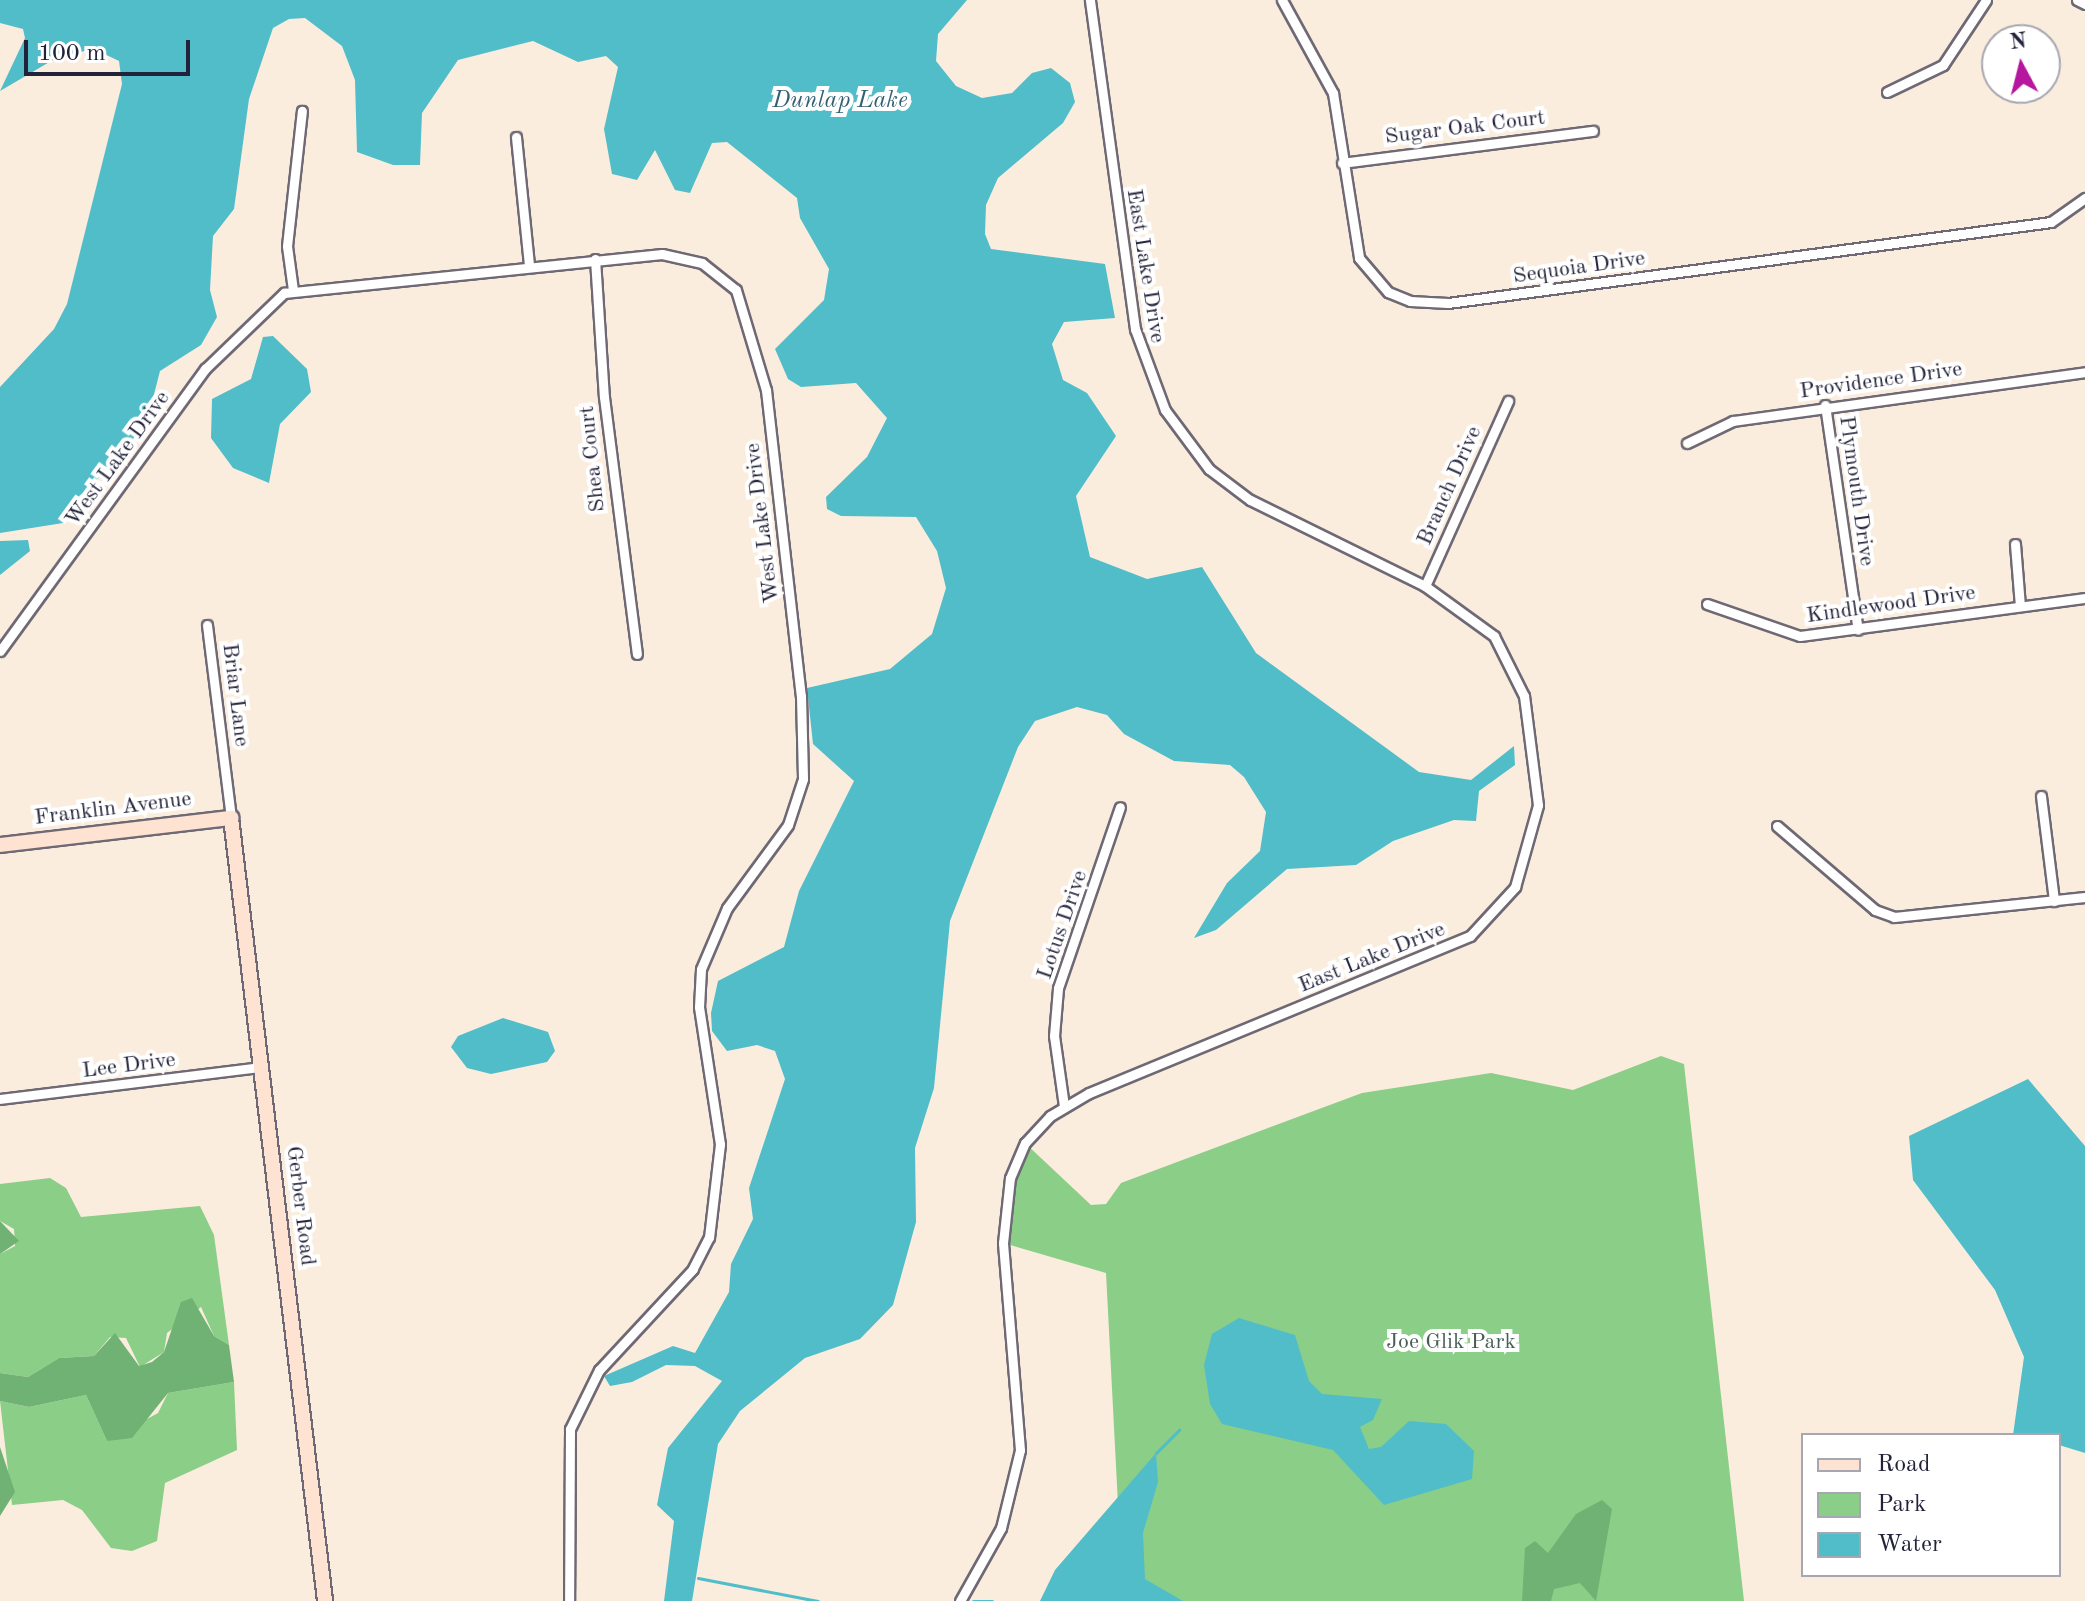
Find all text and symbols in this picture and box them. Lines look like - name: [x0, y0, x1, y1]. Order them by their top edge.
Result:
- scale bar: [28, 24, 194, 74]
- north arrow: [1981, 24, 2061, 104]
- text: N: [2009, 30, 2028, 54]
- text: 100 m: [38, 42, 106, 66]
- water label: Dunlap Lake: [772, 88, 908, 116]
- street label: Sugar Oak Court: [1383, 105, 1547, 151]
- street label: East Lake Drive: [1120, 187, 1170, 345]
- street label: Sequoia Drive: [1511, 246, 1647, 290]
- street label: Providence Drive: [1798, 357, 1964, 405]
- street label: West Lake Drive: [60, 386, 176, 532]
- street label: Shea Court: [574, 404, 612, 514]
- street label: Plymouth Drive: [1832, 414, 1880, 568]
- street label: Branch Drive: [1412, 422, 1488, 550]
- street label: West Lake Drive: [740, 441, 786, 605]
- street label: Kindlewood Drive: [1805, 580, 1977, 630]
- street label: Briar Lane: [216, 642, 254, 748]
- street label: Franklin Avenue: [33, 786, 193, 832]
- street label: Lotus Drive: [1032, 867, 1094, 983]
- street label: East Lake Drive: [1295, 917, 1449, 999]
- street label: Lee Drive: [81, 1047, 177, 1085]
- street label: Gerber Road: [280, 1145, 320, 1267]
- park label: Joe Glik Park: [1386, 1330, 1516, 1356]
- legend: [1801, 1433, 2061, 1577]
- text: Road: [1877, 1453, 1930, 1477]
- text: Park: [1877, 1493, 1926, 1517]
- text: Water: [1877, 1533, 1942, 1557]

